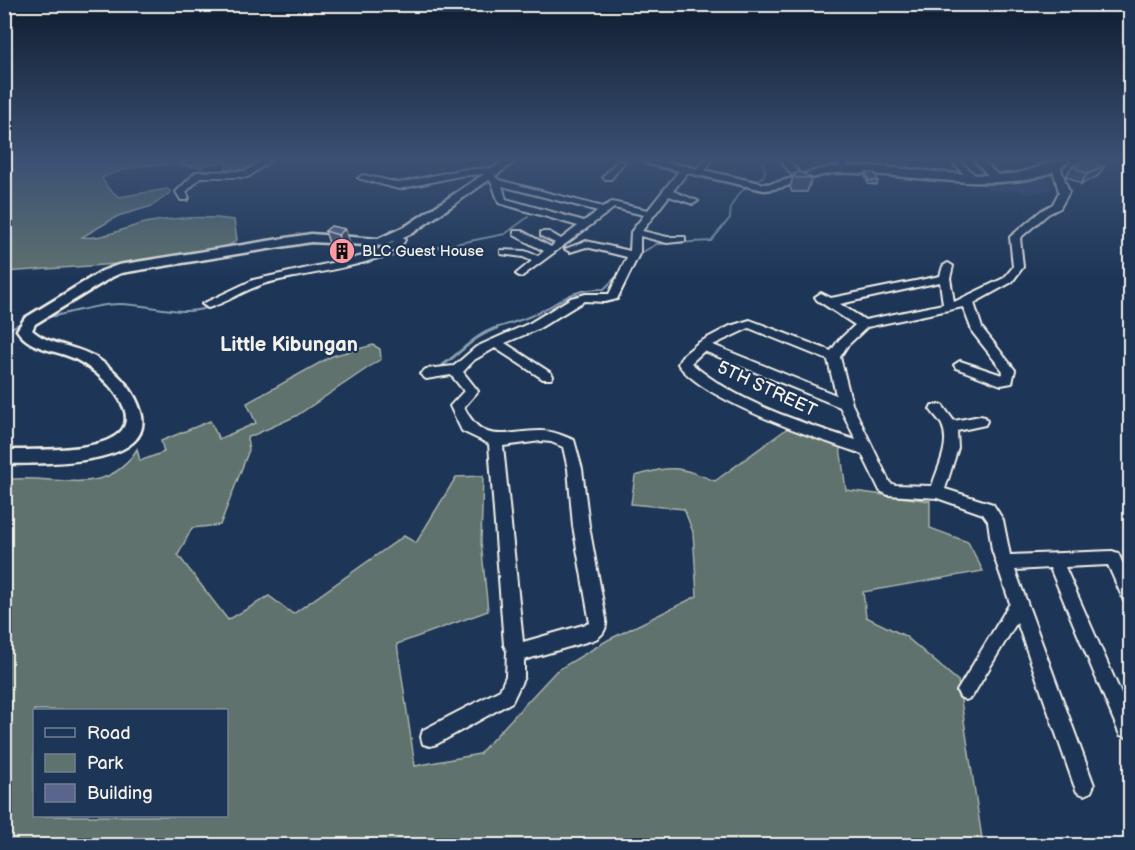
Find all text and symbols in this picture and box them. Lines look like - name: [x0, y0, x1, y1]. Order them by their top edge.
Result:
- building icon: BLC Guest House: [327, 236, 357, 266]
- place label: BLC Guest House: [362, 242, 484, 261]
- district label: Little Kibungan: [220, 333, 358, 357]
- street label: 5TH STREET: [714, 357, 820, 421]
- legend: [33, 709, 228, 817]
- text: Road: [87, 723, 131, 744]
- text: Park: [87, 753, 123, 774]
- text: Building: [87, 783, 153, 804]

